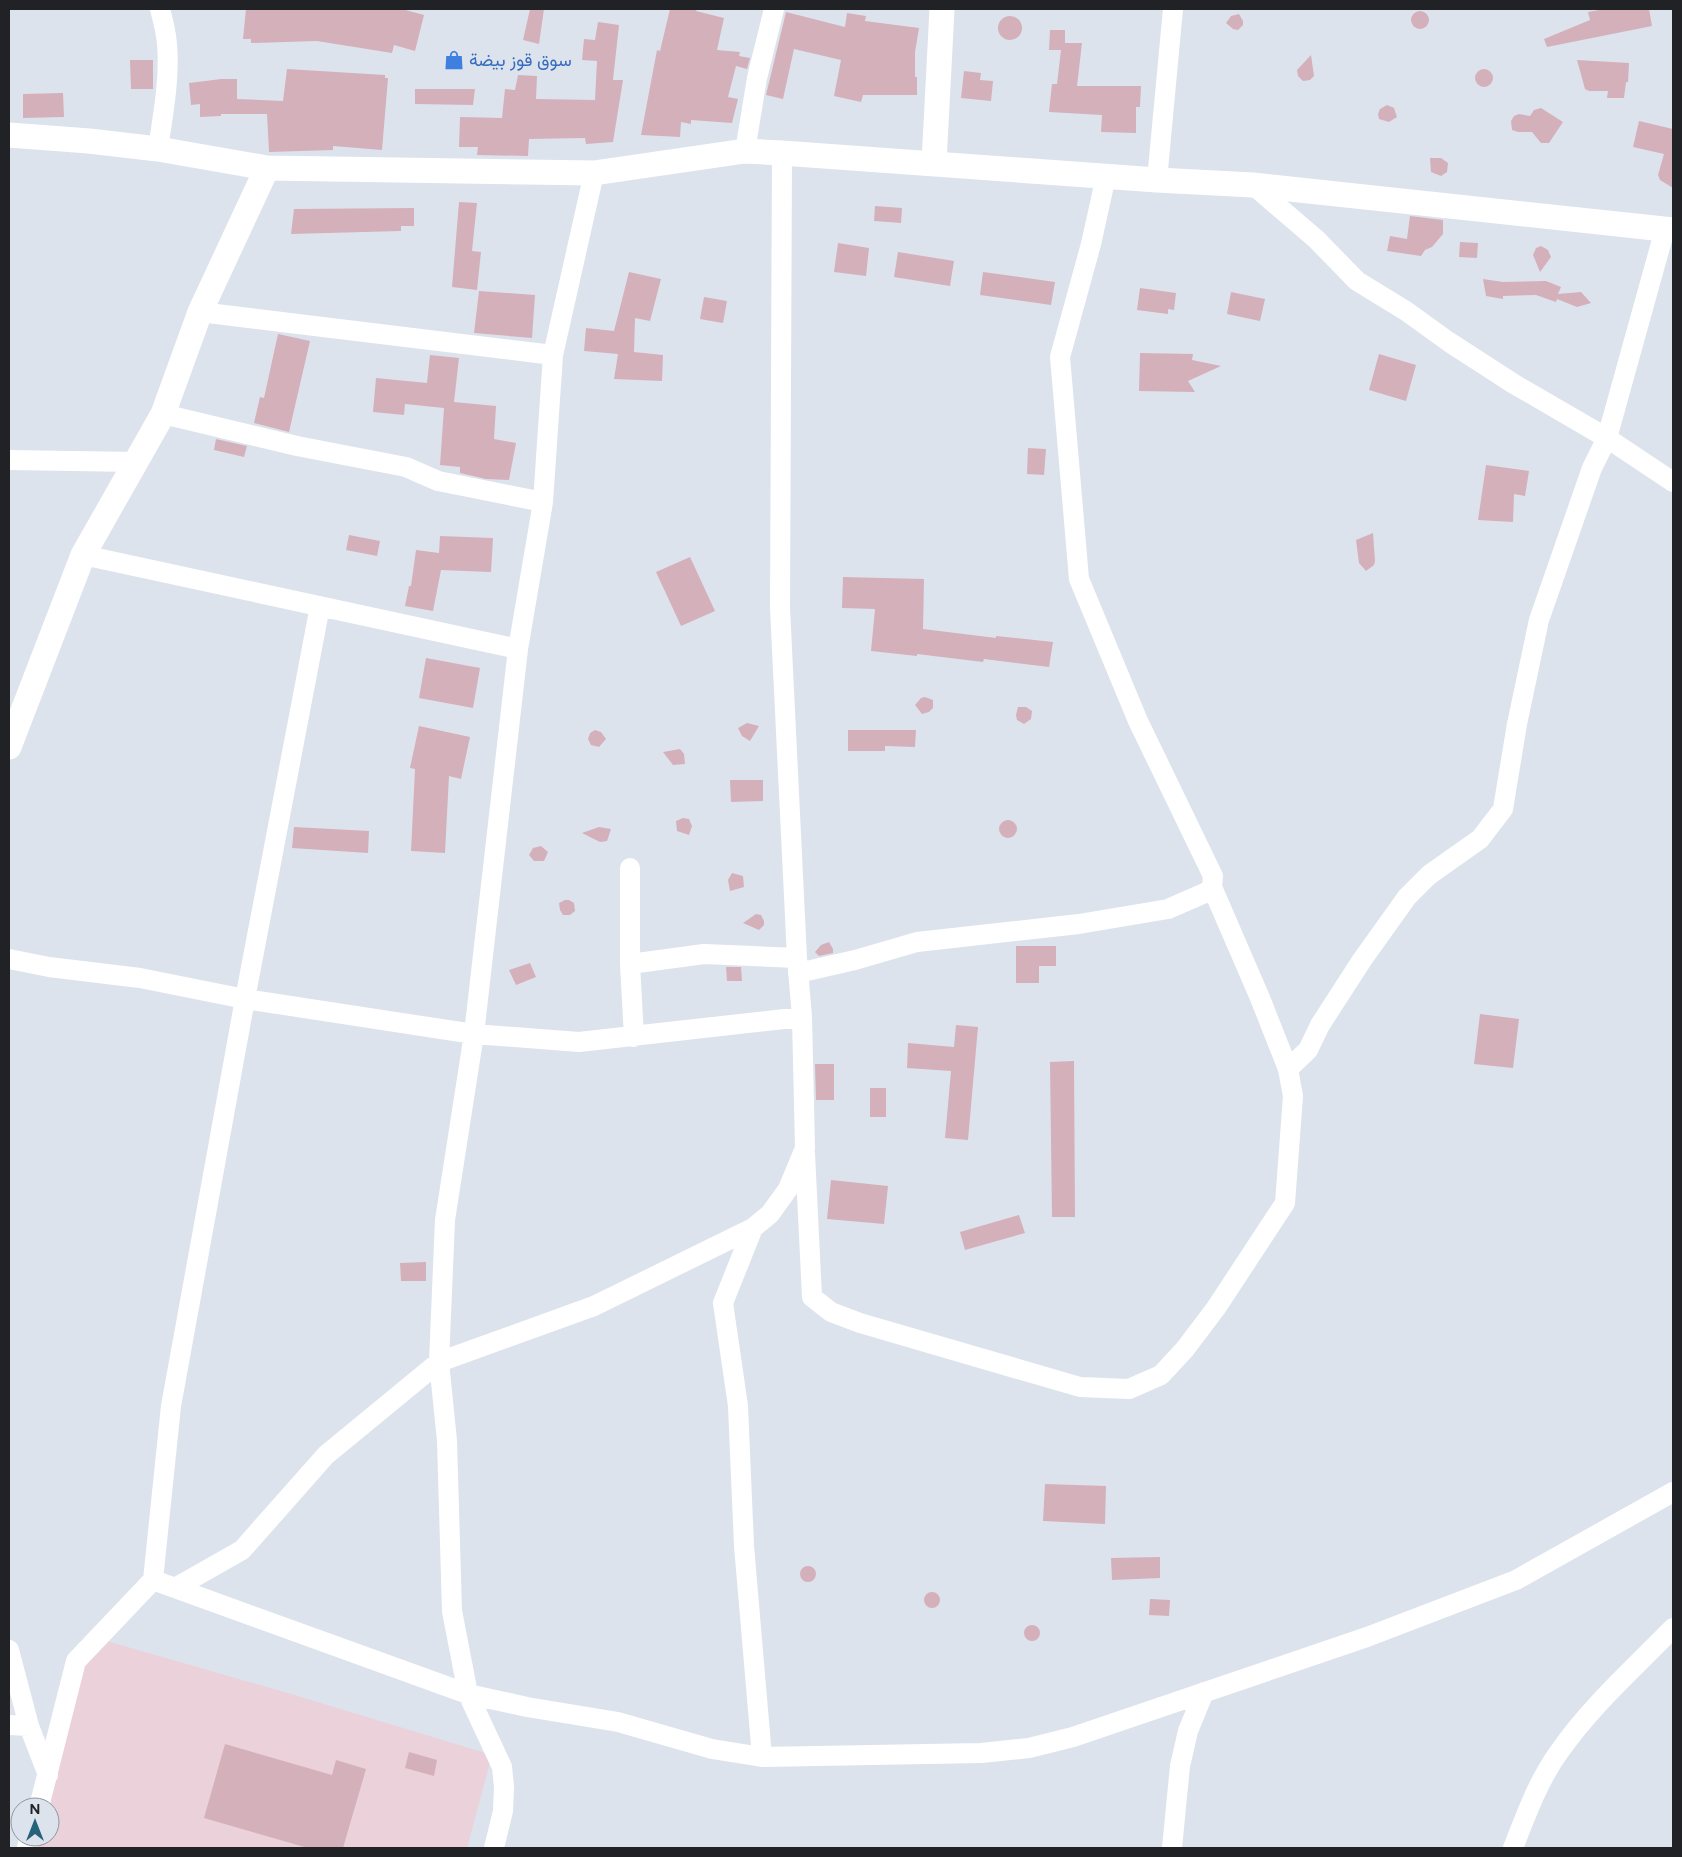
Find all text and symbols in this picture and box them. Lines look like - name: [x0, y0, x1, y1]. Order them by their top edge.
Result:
- shop icon: سوق قوز بيضة: [443, 49, 465, 71]
- place label: سوق قوز بيضة: [469, 49, 572, 71]
- north arrow: [10, 1797, 60, 1847]
- text: N: [30, 1801, 40, 1818]

